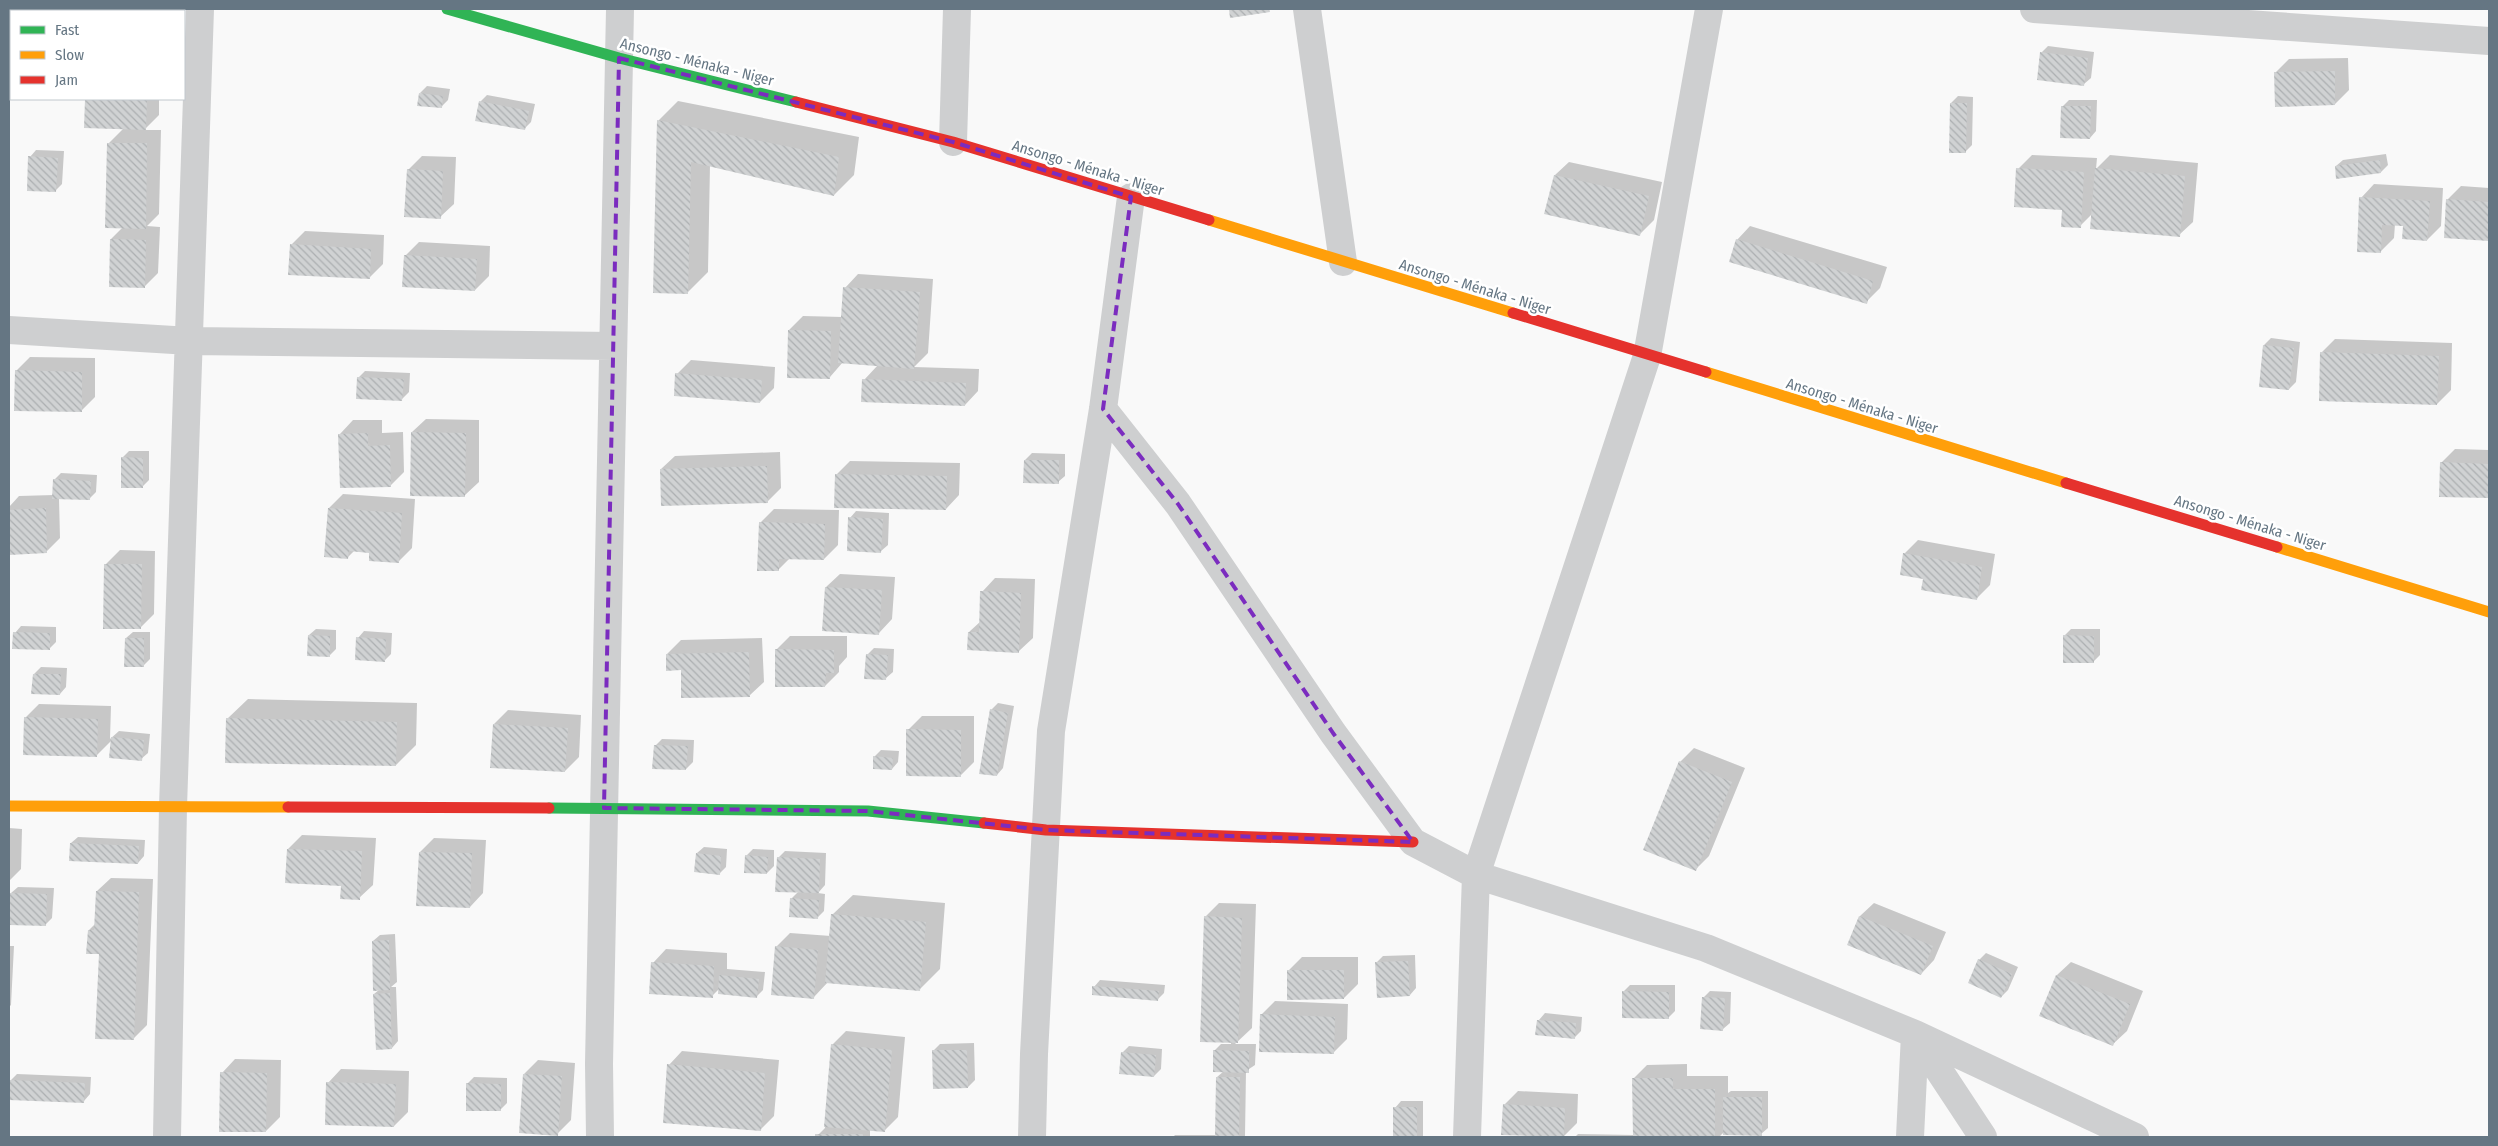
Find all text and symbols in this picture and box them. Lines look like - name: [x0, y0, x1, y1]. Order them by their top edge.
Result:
- legend: [10, 10, 185, 100]
- text: Fast: [55, 21, 79, 39]
- street label: Ansongo - Ménaka - Niger: [618, 34, 776, 90]
- text: Slow: [55, 46, 84, 64]
- text: Jam: [55, 71, 78, 89]
- street label: Ansongo - Ménaka - Niger: [1010, 136, 1167, 200]
- street label: Ansongo - Ménaka - Niger: [1397, 255, 1554, 319]
- street label: Ansongo - Ménaka - Niger: [1784, 374, 1941, 438]
- street label: Ansongo - Ménaka - Niger: [2172, 491, 2329, 555]

